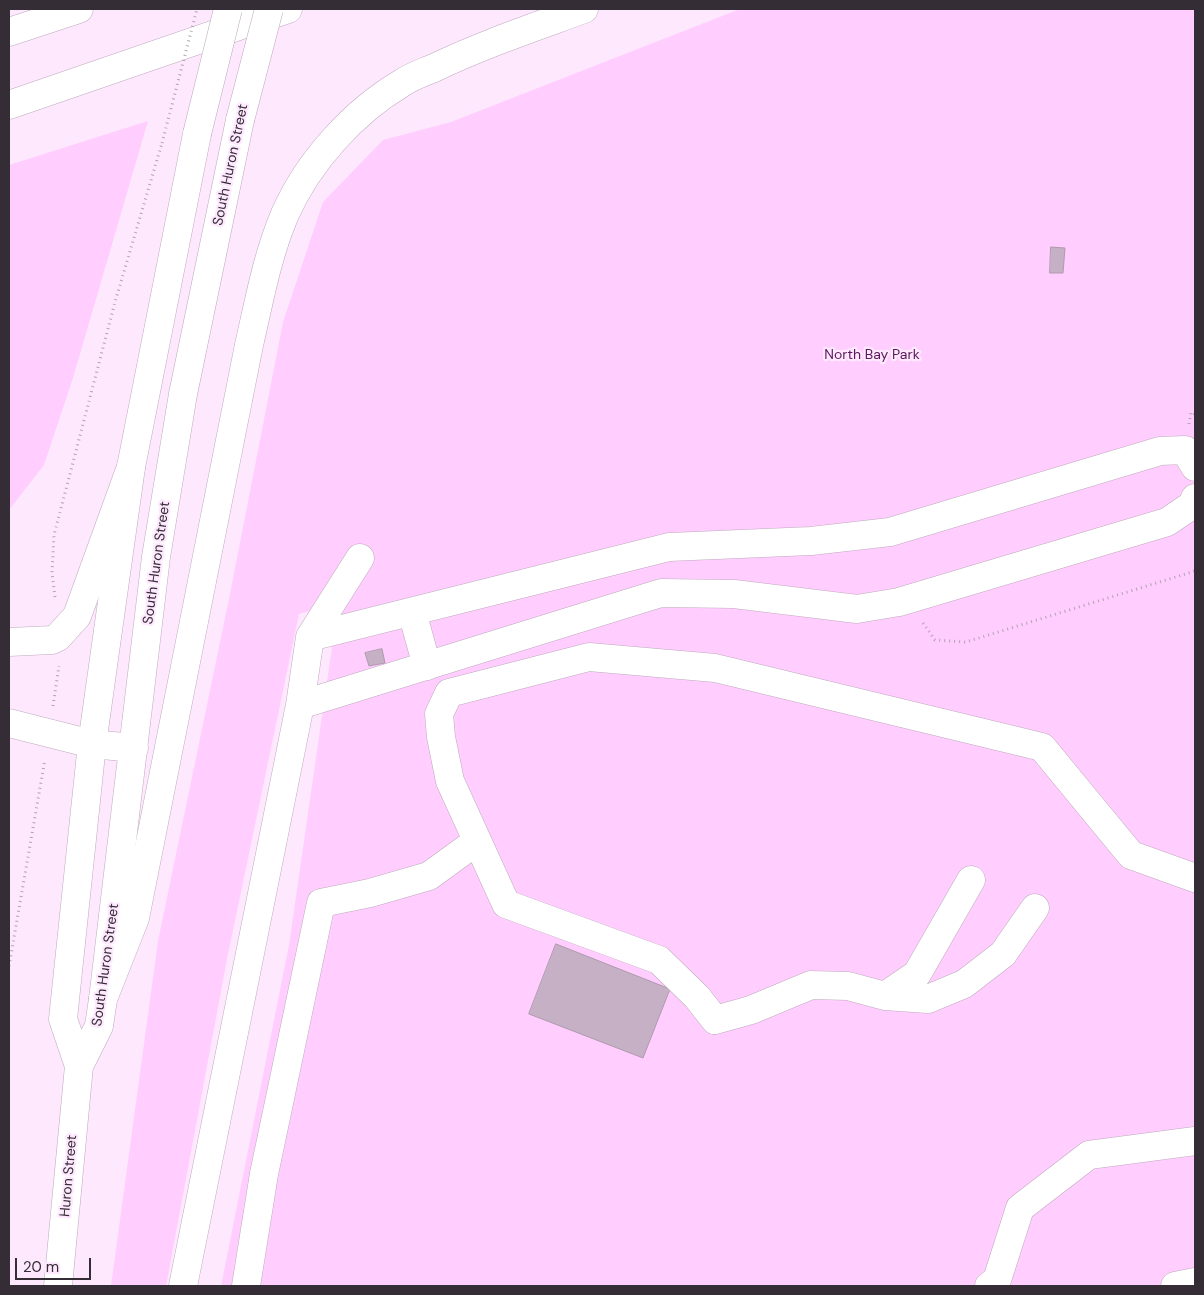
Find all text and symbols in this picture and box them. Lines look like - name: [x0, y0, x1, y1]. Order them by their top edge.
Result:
- street label: South Huron Street: [210, 103, 252, 227]
- park label: North Bay Park: [824, 347, 920, 363]
- street label: South Huron Street: [140, 500, 174, 626]
- street label: South Huron Street: [89, 902, 123, 1028]
- street label: Huron Street: [57, 1134, 81, 1218]
- scale bar: [18, 1248, 94, 1280]
- text: 20 m: [23, 1257, 59, 1277]

